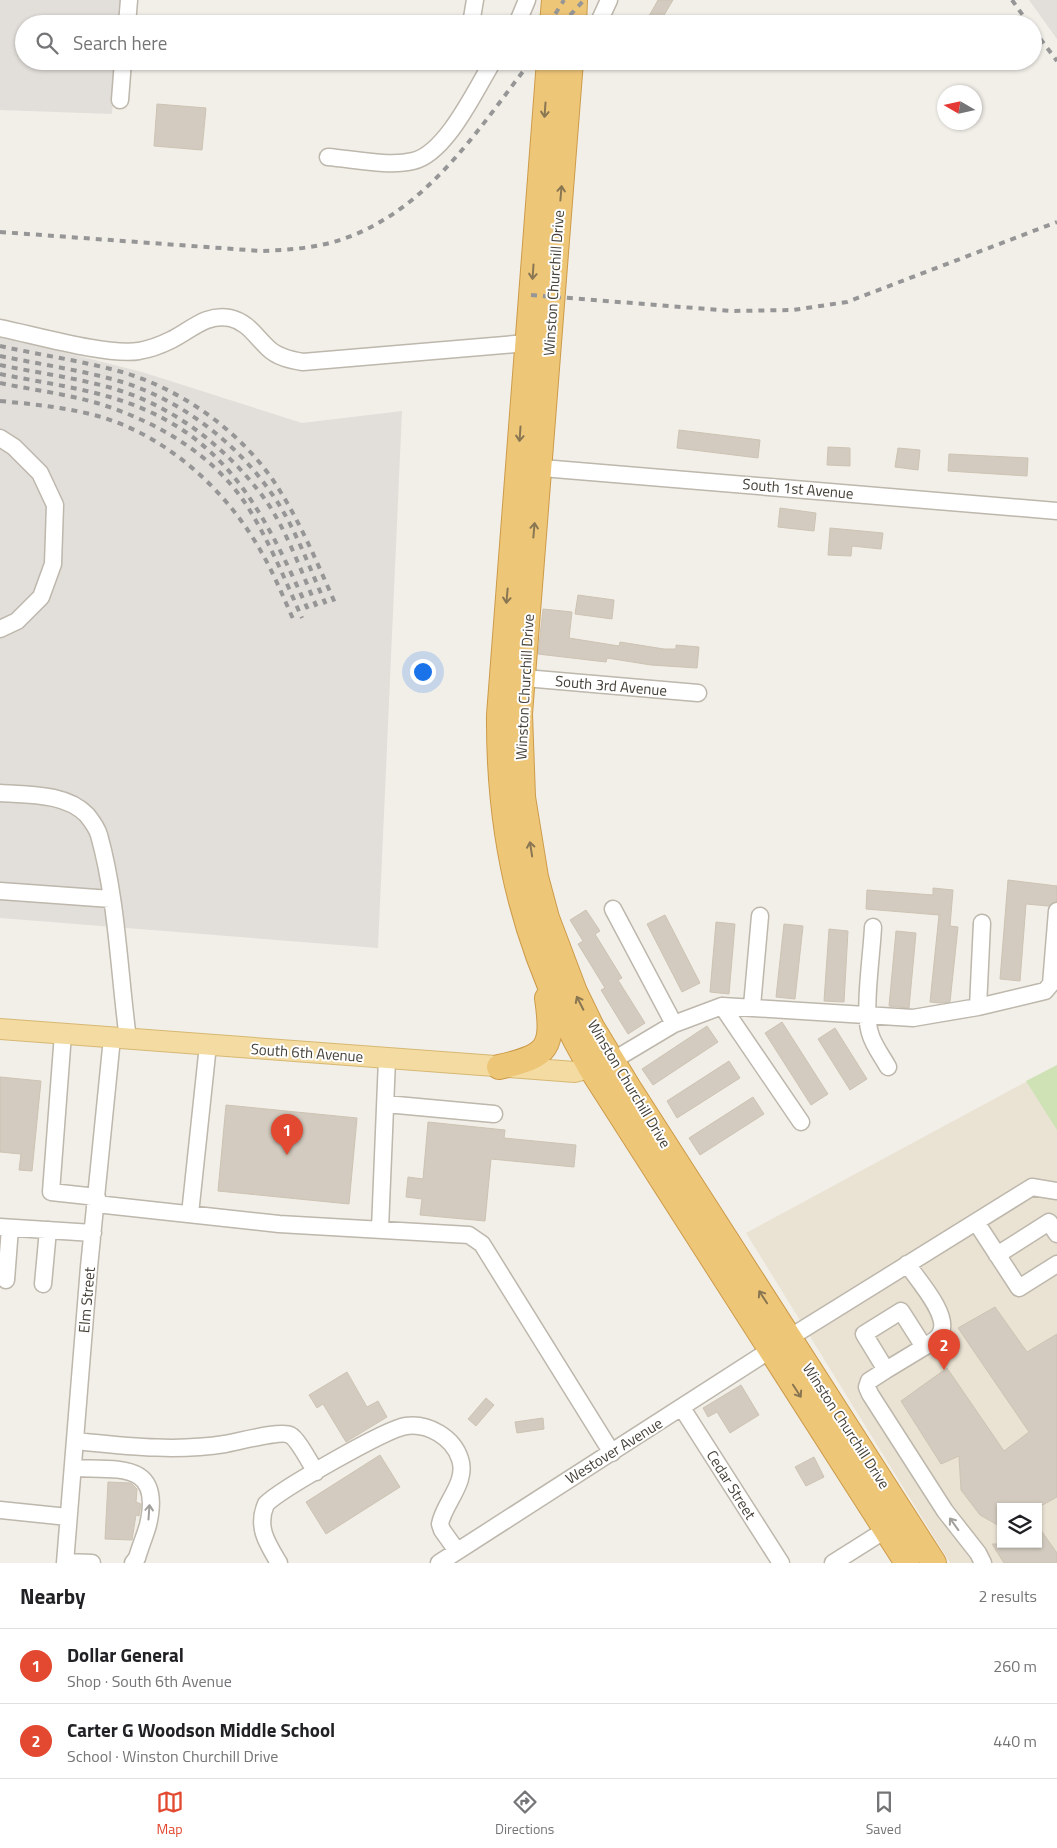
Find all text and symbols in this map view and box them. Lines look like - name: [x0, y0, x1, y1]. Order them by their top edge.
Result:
- search box: [15, 15, 1042, 70]
- text: Search here: [73, 28, 167, 57]
- icon: search: [33, 29, 61, 57]
- north arrow: [937, 85, 982, 130]
- one-way arrow: [540, 102, 550, 118]
- one-way arrow: [556, 186, 565, 202]
- street label: Winston Churchill Drive: [537, 209, 570, 357]
- one-way arrow: [528, 264, 537, 280]
- one-way arrow: [516, 426, 525, 442]
- street label: South 1st Avenue: [742, 472, 855, 505]
- one-way arrow: [530, 522, 539, 538]
- one-way arrow: [503, 588, 512, 604]
- street label: Winston Churchill Drive: [509, 613, 540, 761]
- your location: [410, 659, 436, 685]
- street label: South 3rd Avenue: [554, 669, 668, 702]
- one-way arrow: [526, 841, 536, 857]
- one-way arrow: [575, 996, 584, 1011]
- street label: Winston Churchill Drive: [582, 1015, 677, 1152]
- street label: South 6th Avenue: [250, 1037, 364, 1068]
- pin: 1: [271, 1114, 303, 1155]
- street label: Elm Street: [72, 1265, 101, 1334]
- one-way arrow: [757, 1290, 768, 1304]
- pin: 2: [928, 1329, 960, 1370]
- street label: Winston Churchill Drive: [797, 1358, 896, 1493]
- one-way arrow: [792, 1383, 802, 1397]
- street label: Westover Avenue: [561, 1412, 667, 1490]
- street label: Cedar Street: [701, 1445, 762, 1525]
- map controls: [997, 1503, 1042, 1548]
- button: layers: [997, 1503, 1042, 1548]
- one-way arrow: [144, 1504, 153, 1520]
- one-way arrow: [949, 1518, 960, 1531]
- text: Nearby: [20, 1580, 85, 1612]
- text: 2 results: [978, 1584, 1037, 1608]
- text: Dollar General: [67, 1640, 184, 1669]
- text: 1: [32, 1654, 40, 1678]
- text: 260 m: [993, 1654, 1037, 1678]
- text: Shop · South 6th Avenue: [67, 1669, 232, 1693]
- text: Carter G Woodson Middle School: [67, 1715, 335, 1744]
- text: 2: [32, 1729, 40, 1753]
- text: 440 m: [993, 1729, 1037, 1753]
- text: School · Winston Churchill Drive: [67, 1744, 278, 1768]
- tab: Map: [156, 1788, 184, 1839]
- tab: Directions: [495, 1788, 554, 1839]
- tab: Saved: [866, 1788, 901, 1839]

